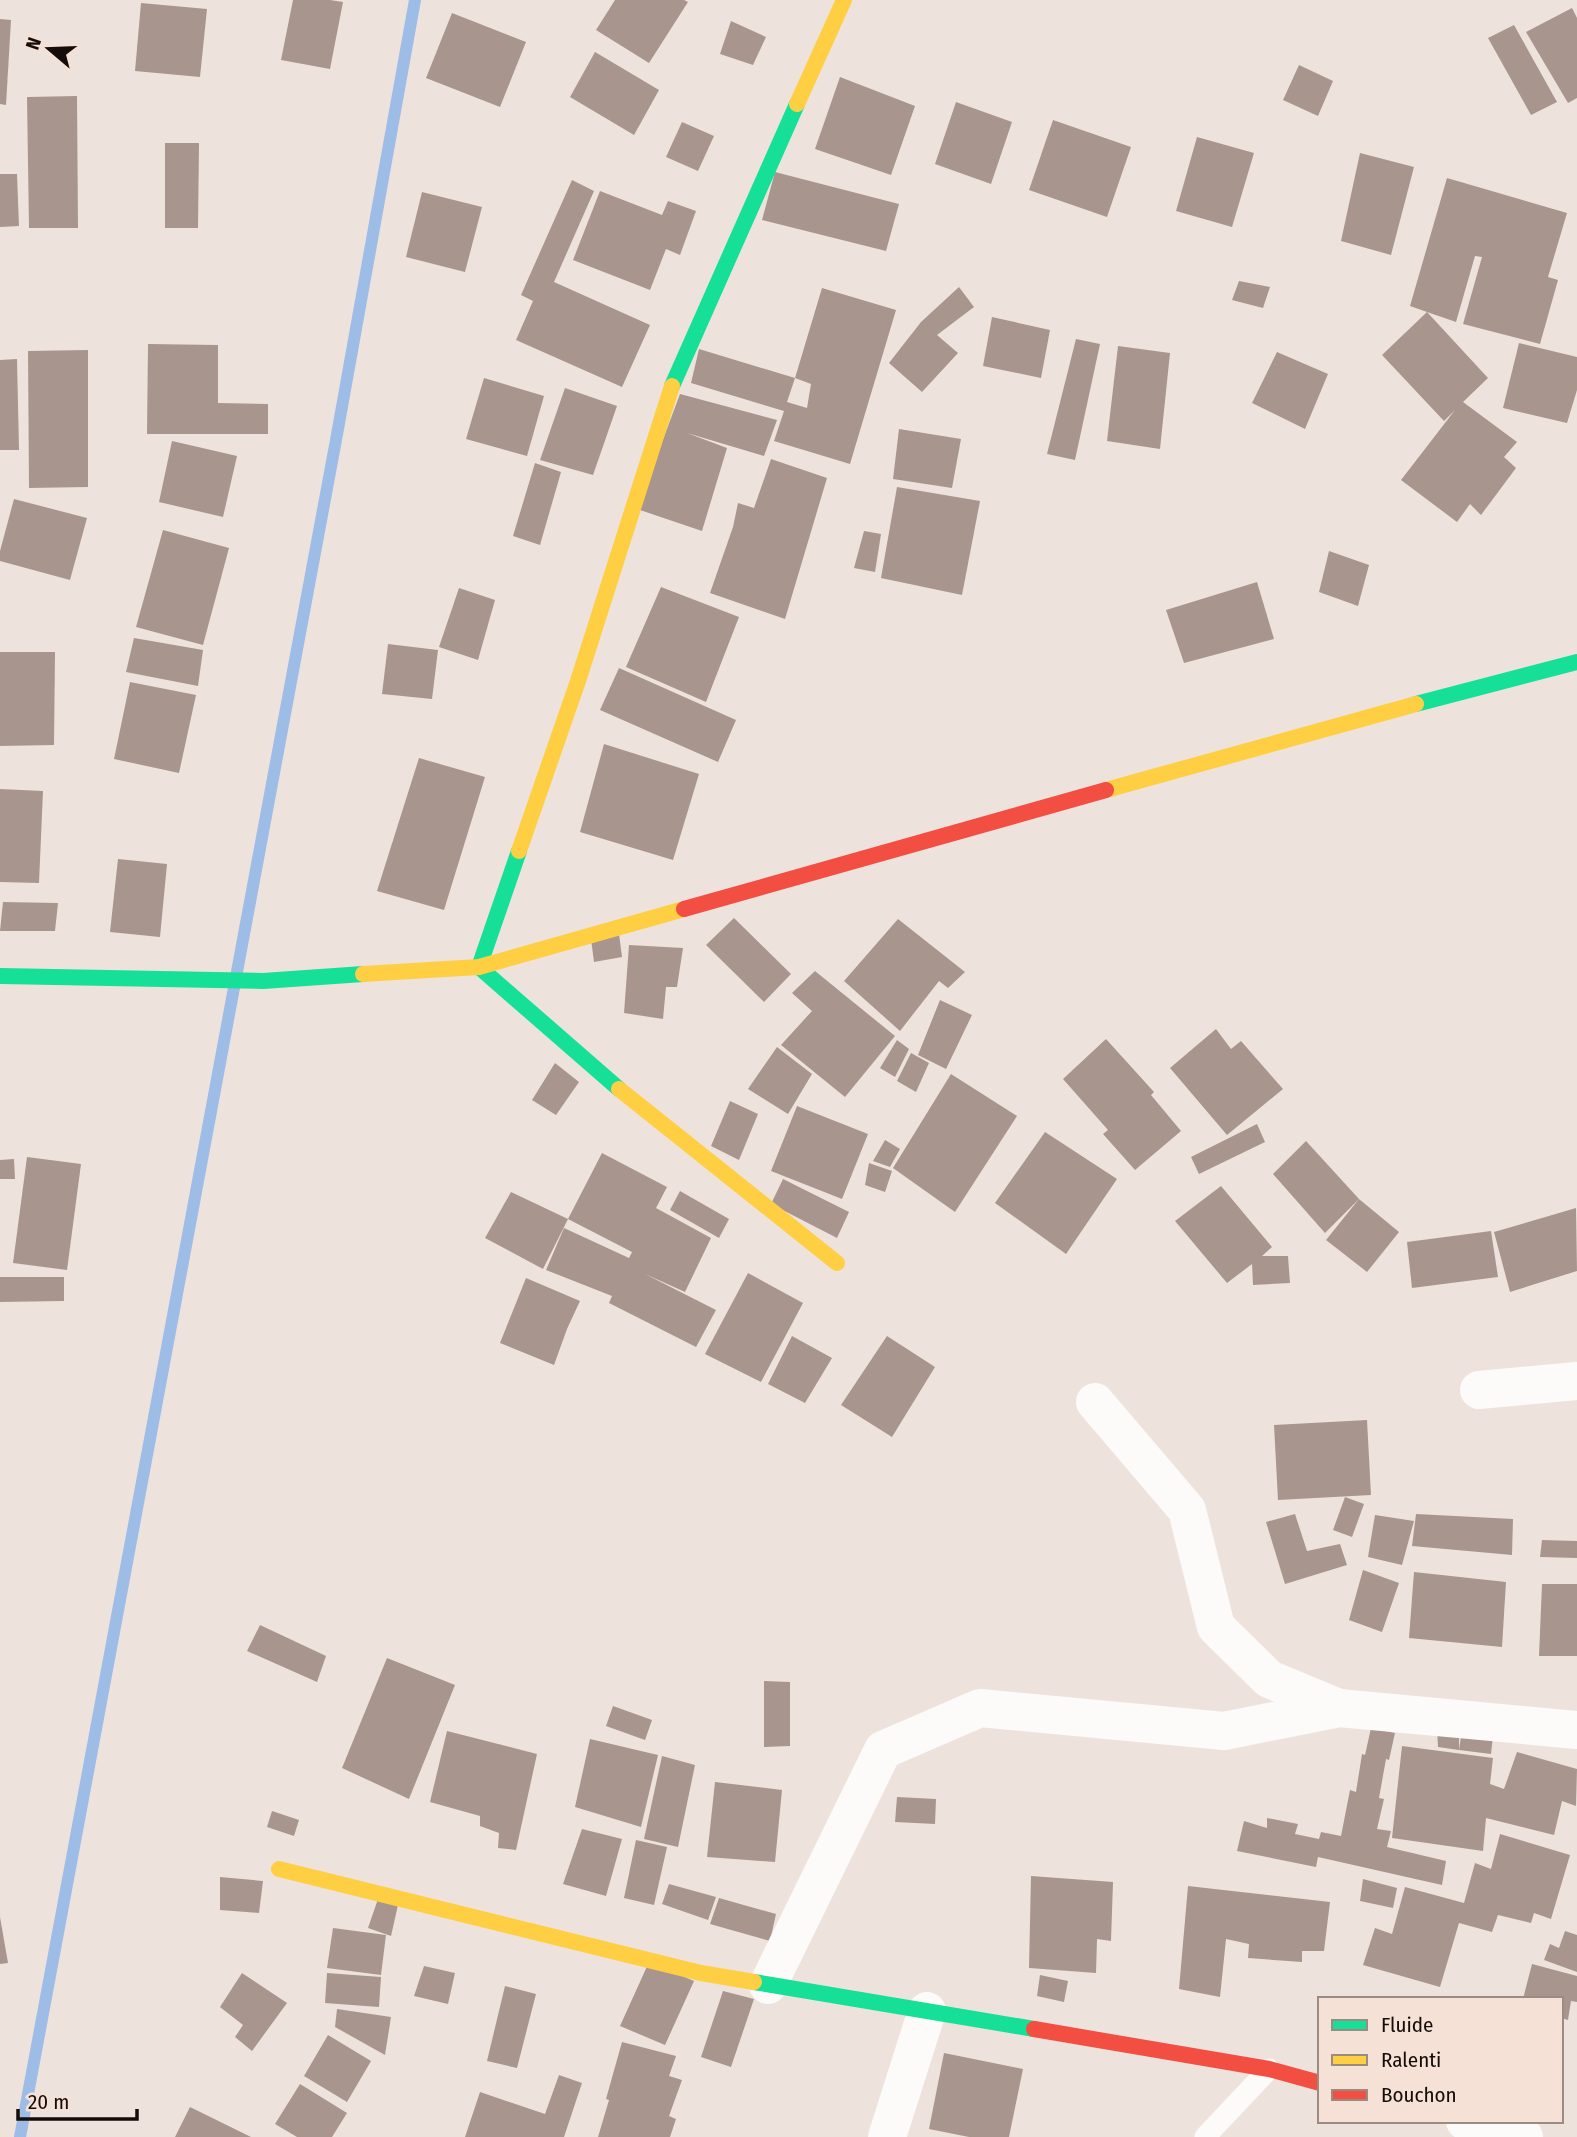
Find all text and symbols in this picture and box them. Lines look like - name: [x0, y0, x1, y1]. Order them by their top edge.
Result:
- north arrow: [14, 14, 84, 84]
- text: N: [21, 34, 46, 53]
- legend: [1318, 1997, 1563, 2123]
- text: Fluide: [1381, 2012, 1433, 2038]
- text: Ralenti: [1381, 2047, 1441, 2073]
- scale bar: [18, 2078, 136, 2122]
- text: Bouchon: [1381, 2082, 1457, 2108]
- text: 20 m: [28, 2089, 69, 2115]

